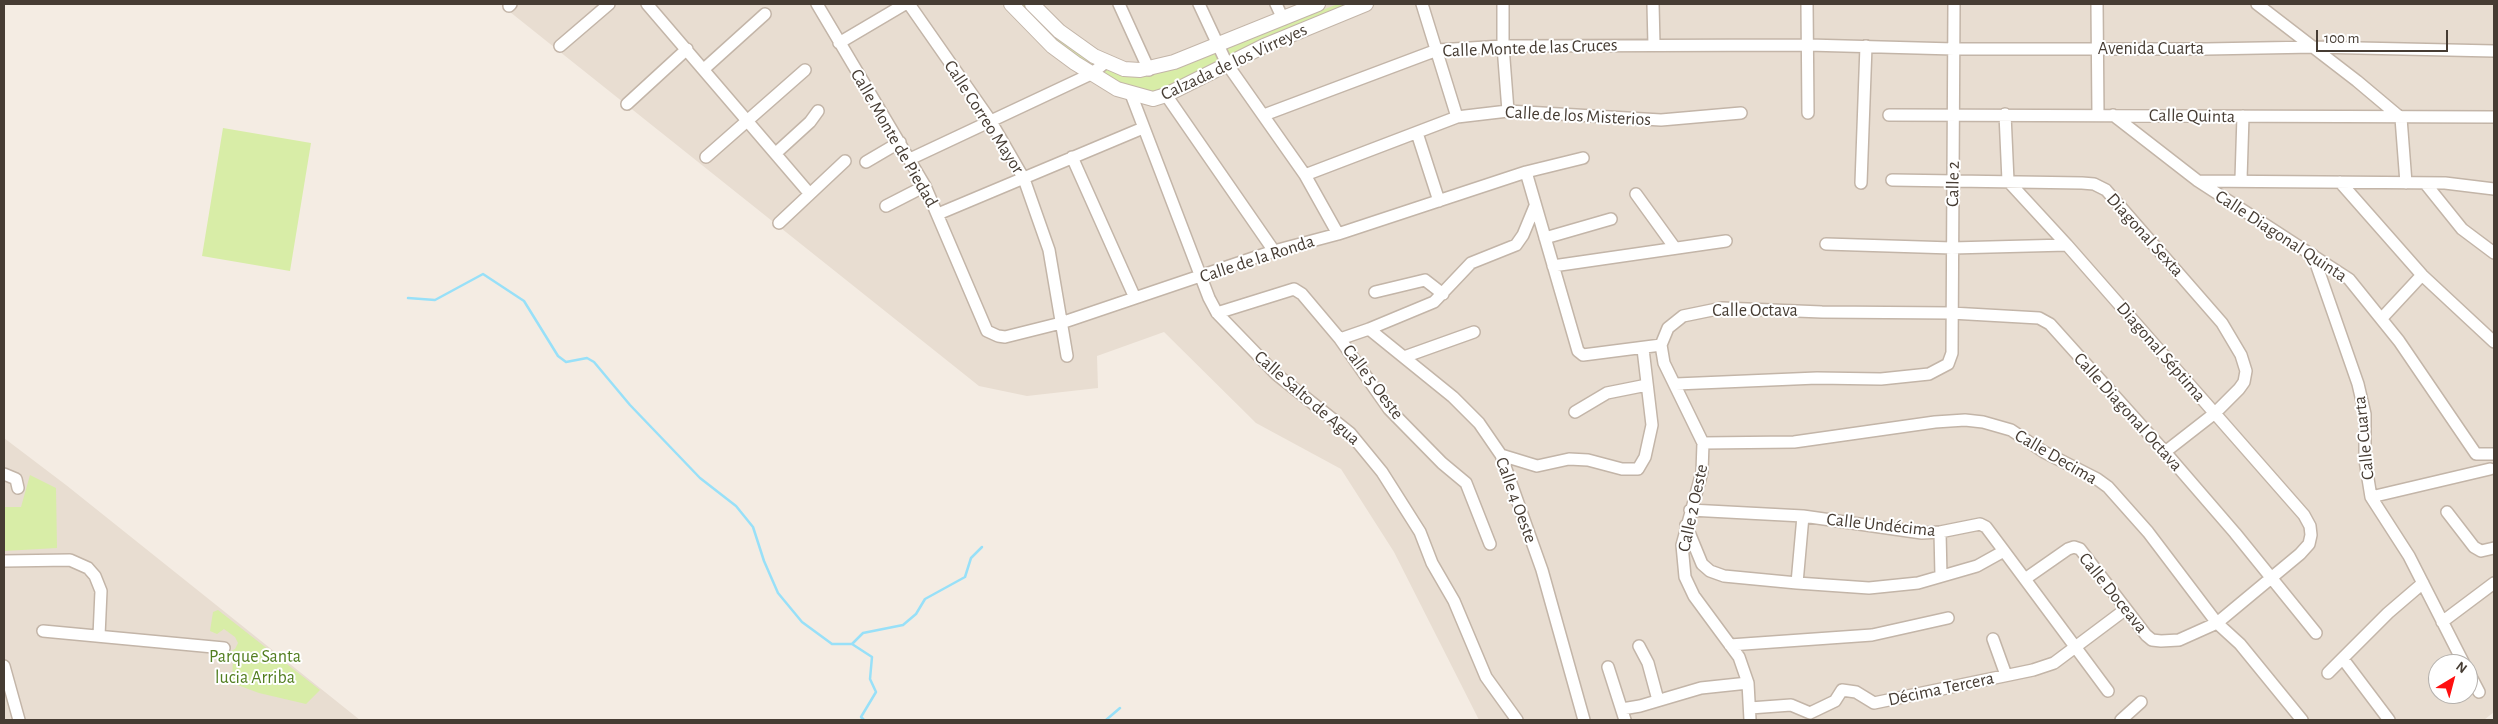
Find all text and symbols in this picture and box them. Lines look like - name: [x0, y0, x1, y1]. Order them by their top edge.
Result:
- street label: Calzada de los Virreyes: [1157, 19, 1311, 105]
- scale bar: [2318, 20, 2450, 52]
- text: 100 m: [2324, 31, 2359, 46]
- street label: Calle Monte de las Cruces: [1442, 34, 1618, 62]
- street label: Avenida Cuarta: [2098, 38, 2204, 60]
- street label: Calle Correo Mayor: [939, 56, 1029, 178]
- street label: Calle Monte de Piedad: [846, 65, 942, 211]
- street label: Calle de los Misterios: [1505, 101, 1651, 131]
- street label: Calle Quinta: [2149, 104, 2235, 128]
- street label: Calle 2: [1942, 161, 1964, 207]
- street label: Calle Diagonal Quinta: [2211, 185, 2351, 287]
- street label: Diagonal Sexta: [2102, 189, 2188, 281]
- street label: Calle de la Ronda: [1197, 230, 1317, 288]
- street label: Diagonal Séptima: [2112, 298, 2210, 406]
- street label: Calle Octava: [1712, 300, 1798, 322]
- street label: Calle 5 Oeste: [1338, 340, 1408, 424]
- street label: Calle Salto de Agua: [1250, 346, 1364, 450]
- street label: Calle Diagonal Octava: [2069, 348, 2187, 476]
- street label: Calle Cuarta: [2349, 395, 2379, 481]
- street label: Calle Decima: [2011, 425, 2101, 489]
- street label: Calle 4 Oeste: [1491, 454, 1541, 546]
- street label: Calle 2 Oeste: [1673, 462, 1713, 554]
- street label: Calle Undécima: [1825, 509, 1937, 541]
- street label: Calle Doceava: [2074, 548, 2152, 638]
- park label: Parque Santa lucia Arriba: [209, 646, 301, 689]
- north arrow: [2428, 654, 2478, 704]
- text: N: [2453, 659, 2470, 676]
- street label: Décima Tercera: [1886, 667, 1996, 711]

